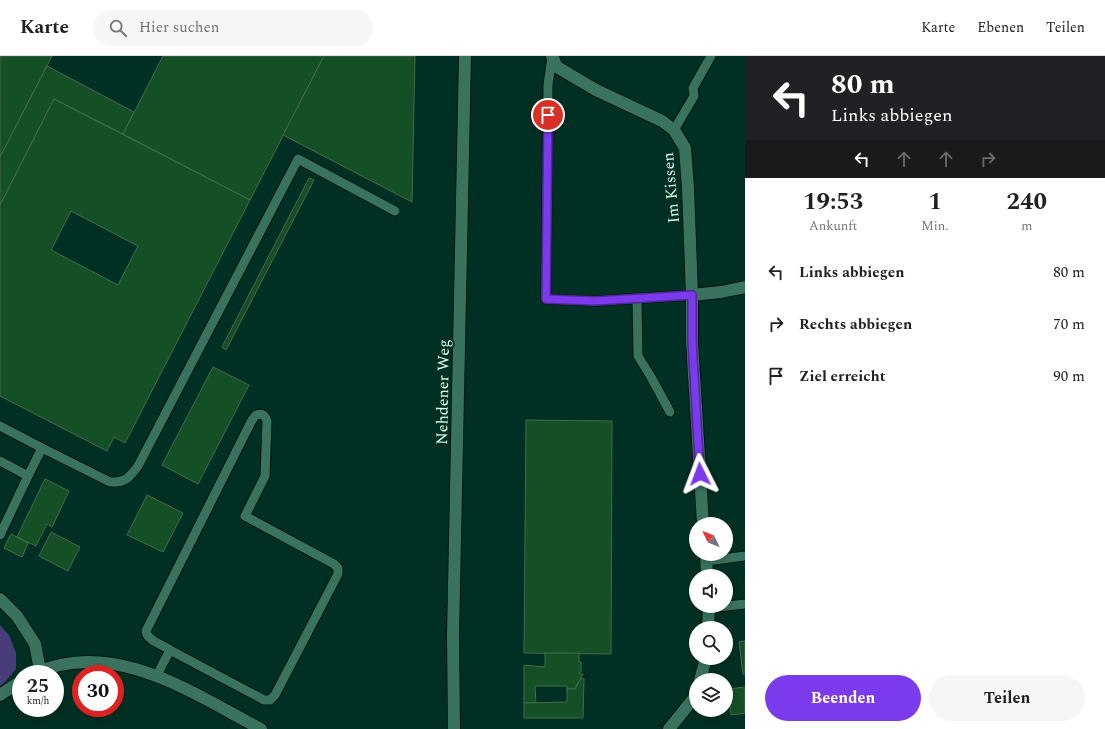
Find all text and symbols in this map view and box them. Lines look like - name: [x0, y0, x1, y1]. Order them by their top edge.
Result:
- search box: [93, 10, 373, 46]
- text: Karte: [20, 13, 69, 42]
- text: Hier suchen: [139, 16, 220, 39]
- icon: search: [107, 17, 129, 39]
- text: Karte: [921, 17, 955, 38]
- text: Ebenen: [977, 17, 1024, 38]
- text: Teilen: [1046, 17, 1085, 38]
- text: 80 m: [831, 63, 895, 106]
- icon: left: [765, 72, 817, 124]
- pin: [531, 98, 565, 132]
- text: Links abbiegen: [831, 102, 952, 129]
- icon: arrive: [537, 104, 559, 126]
- icon: left: [851, 148, 873, 170]
- icon: ahead: [893, 148, 915, 170]
- icon: ahead: [935, 148, 957, 170]
- icon: right: [977, 148, 999, 170]
- street label: Im Kissen: [656, 151, 686, 224]
- text: 19:53: [803, 184, 863, 220]
- text: 1: [928, 184, 942, 220]
- text: 240: [1007, 184, 1047, 220]
- text: Ankunft: [809, 216, 857, 236]
- text: Min.: [921, 216, 949, 236]
- text: m: [1021, 216, 1032, 236]
- icon: left: [765, 261, 787, 283]
- text: Links abbiegen: [799, 261, 904, 284]
- text: 80 m: [1053, 261, 1085, 284]
- icon: right: [765, 313, 787, 335]
- text: Rechts abbiegen: [799, 313, 912, 336]
- text: 70 m: [1053, 313, 1085, 336]
- street label: Nehdener Weg: [430, 339, 456, 445]
- icon: arrive: [765, 365, 787, 387]
- text: Ziel erreicht: [799, 365, 885, 388]
- text: 90 m: [1053, 365, 1085, 388]
- position arrow: [679, 453, 721, 495]
- north arrow: [689, 517, 733, 561]
- map controls: [689, 517, 733, 717]
- button: sound: [689, 569, 733, 613]
- button: search: [689, 621, 733, 665]
- speed limit sign: 30: [72, 665, 124, 717]
- text: 25: [27, 671, 49, 701]
- button: layers: [689, 673, 733, 717]
- button: Beenden: [765, 675, 921, 721]
- button: Teilen: [929, 675, 1085, 721]
- text: km/h: [27, 693, 49, 709]

